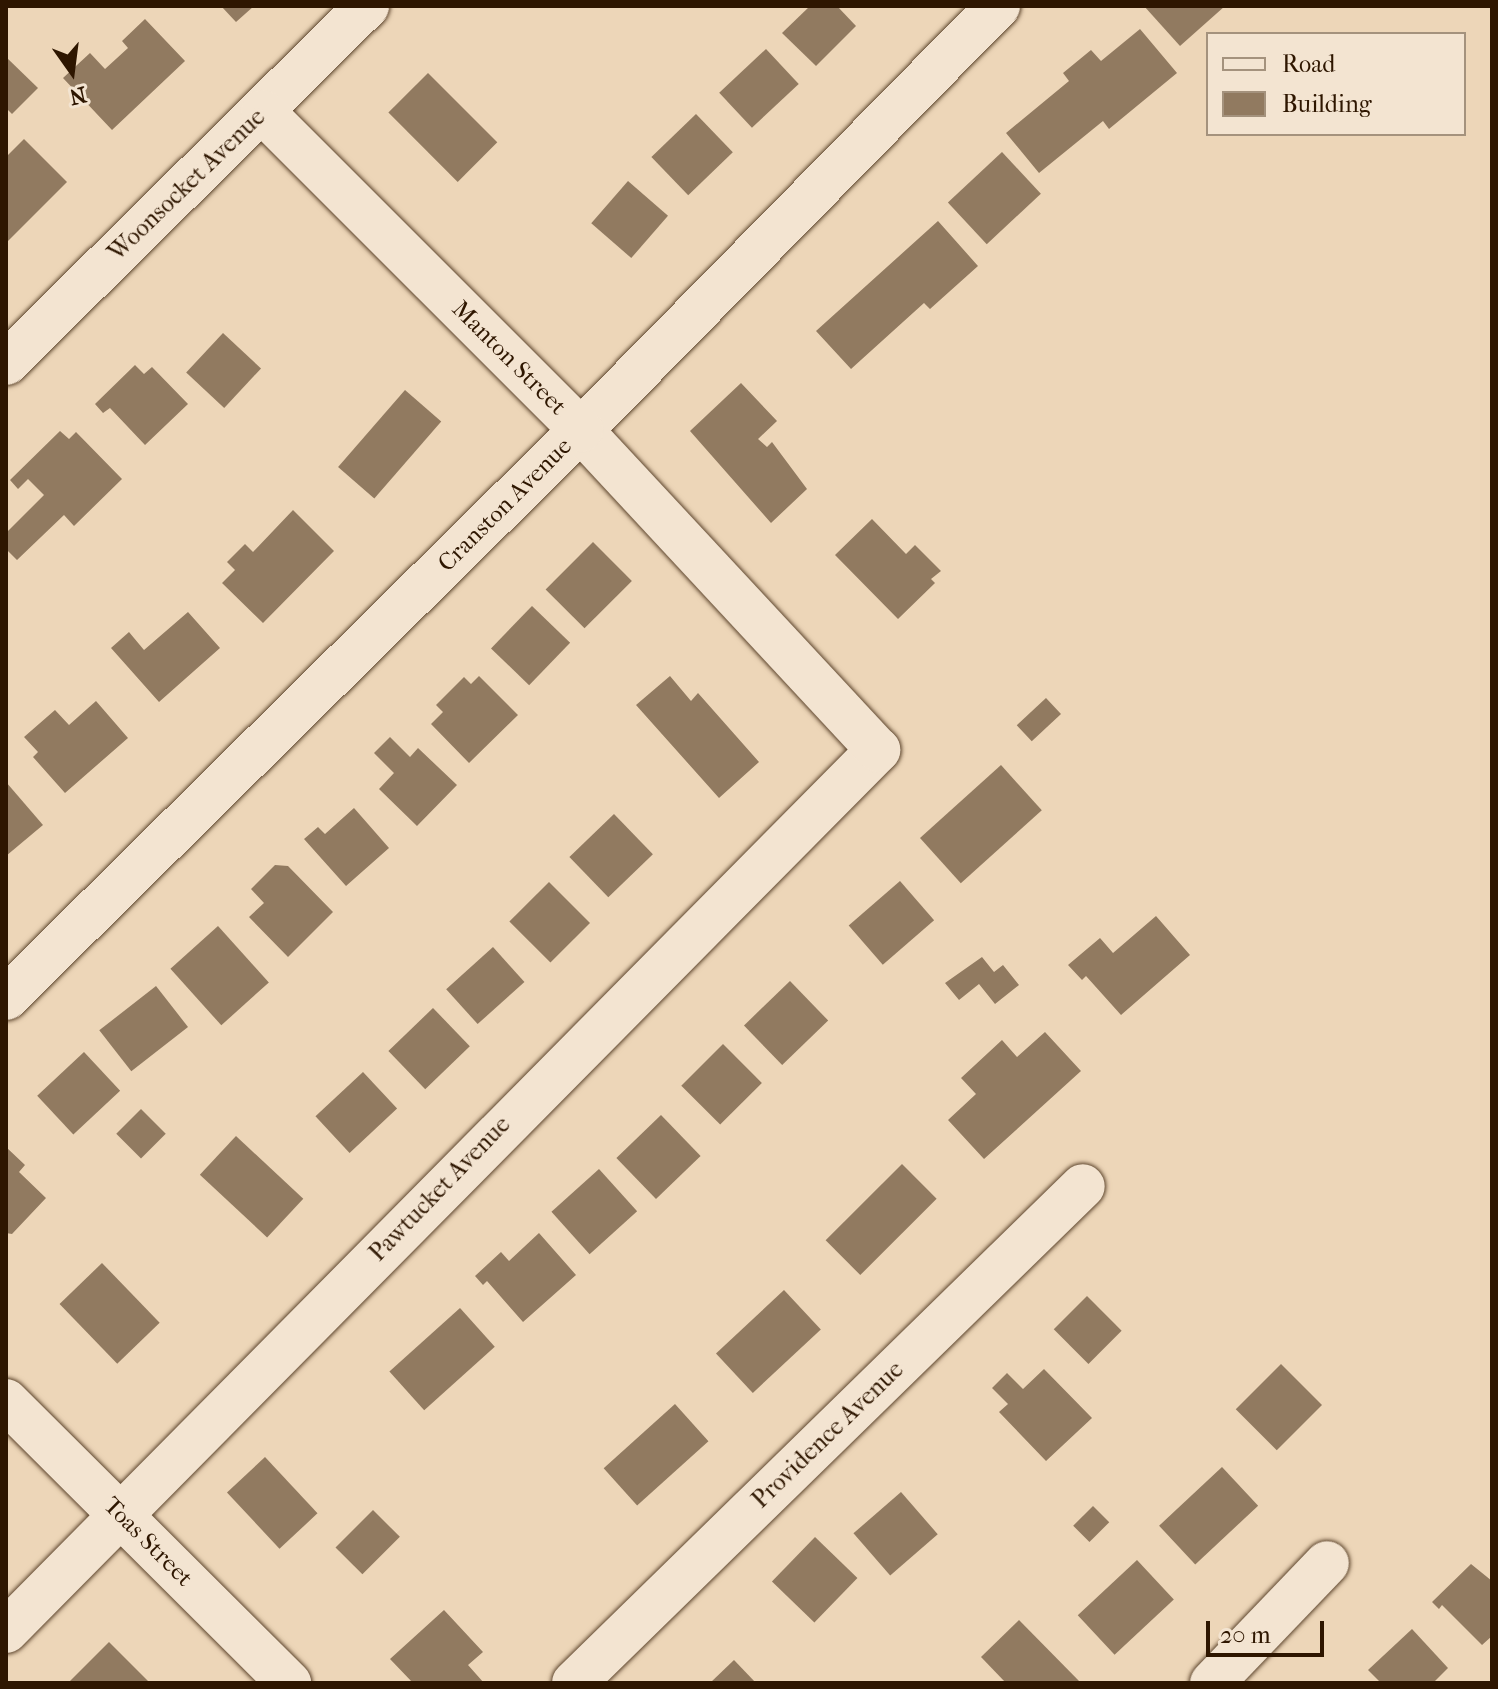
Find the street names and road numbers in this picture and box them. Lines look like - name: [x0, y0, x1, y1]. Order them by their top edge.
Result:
- street label: Woonsocket Avenue: [103, 103, 271, 267]
- street label: Manton Street: [446, 295, 572, 421]
- street label: Cranston Avenue: [432, 432, 578, 578]
- street label: Pawtucket Avenue: [364, 1111, 516, 1267]
- street label: Providence Avenue: [746, 1356, 910, 1514]
- street label: Toas Street: [97, 1491, 199, 1593]

